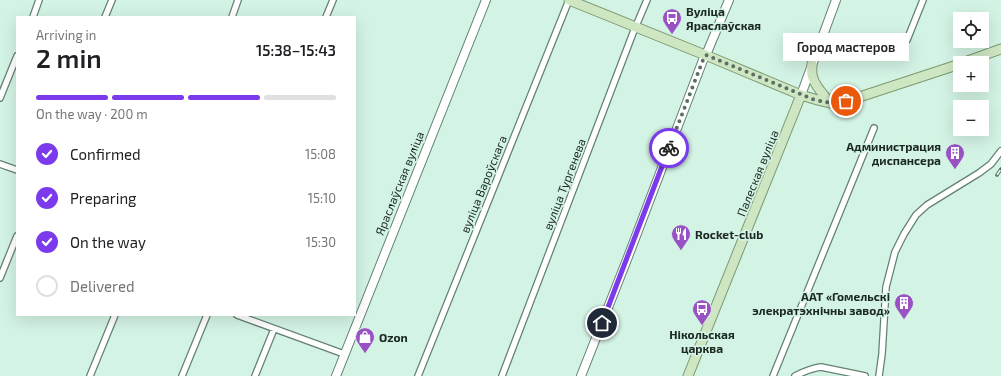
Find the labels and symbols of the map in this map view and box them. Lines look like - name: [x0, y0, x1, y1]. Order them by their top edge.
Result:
- place label: Вуліца Яраслаўская: [686, 4, 761, 32]
- bus stop icon: Вуліца Яраслаўская: [661, 7, 683, 35]
- callout: Город мастеров: [783, 33, 909, 61]
- pin: [829, 84, 863, 118]
- courier: [649, 128, 689, 168]
- street label: Палеская вуліца: [733, 128, 782, 219]
- street label: Яраслаўская вуліца: [372, 129, 427, 237]
- street label: вуліца Вароўскага: [457, 133, 510, 235]
- street label: вуліца Тургенева: [540, 136, 589, 232]
- place label: Администрация диспансера: [846, 139, 941, 167]
- building icon: Администрация диспансера: [944, 142, 966, 170]
- restaurant icon: Rocket-club: [670, 223, 692, 251]
- place label: Rocket-club: [695, 227, 763, 241]
- place label: ААТ «Гомельскі элекратэхнічны завод»: [752, 289, 890, 317]
- building icon: ААТ «Гомельскі элекратэхнічны завод»: [893, 292, 915, 320]
- bus stop icon: Нікольская царква: [691, 298, 713, 326]
- pin: [585, 306, 619, 340]
- shop icon: Ozon: [354, 326, 376, 354]
- place label: Нікольская царква: [669, 327, 735, 355]
- place label: Ozon: [379, 330, 408, 344]

